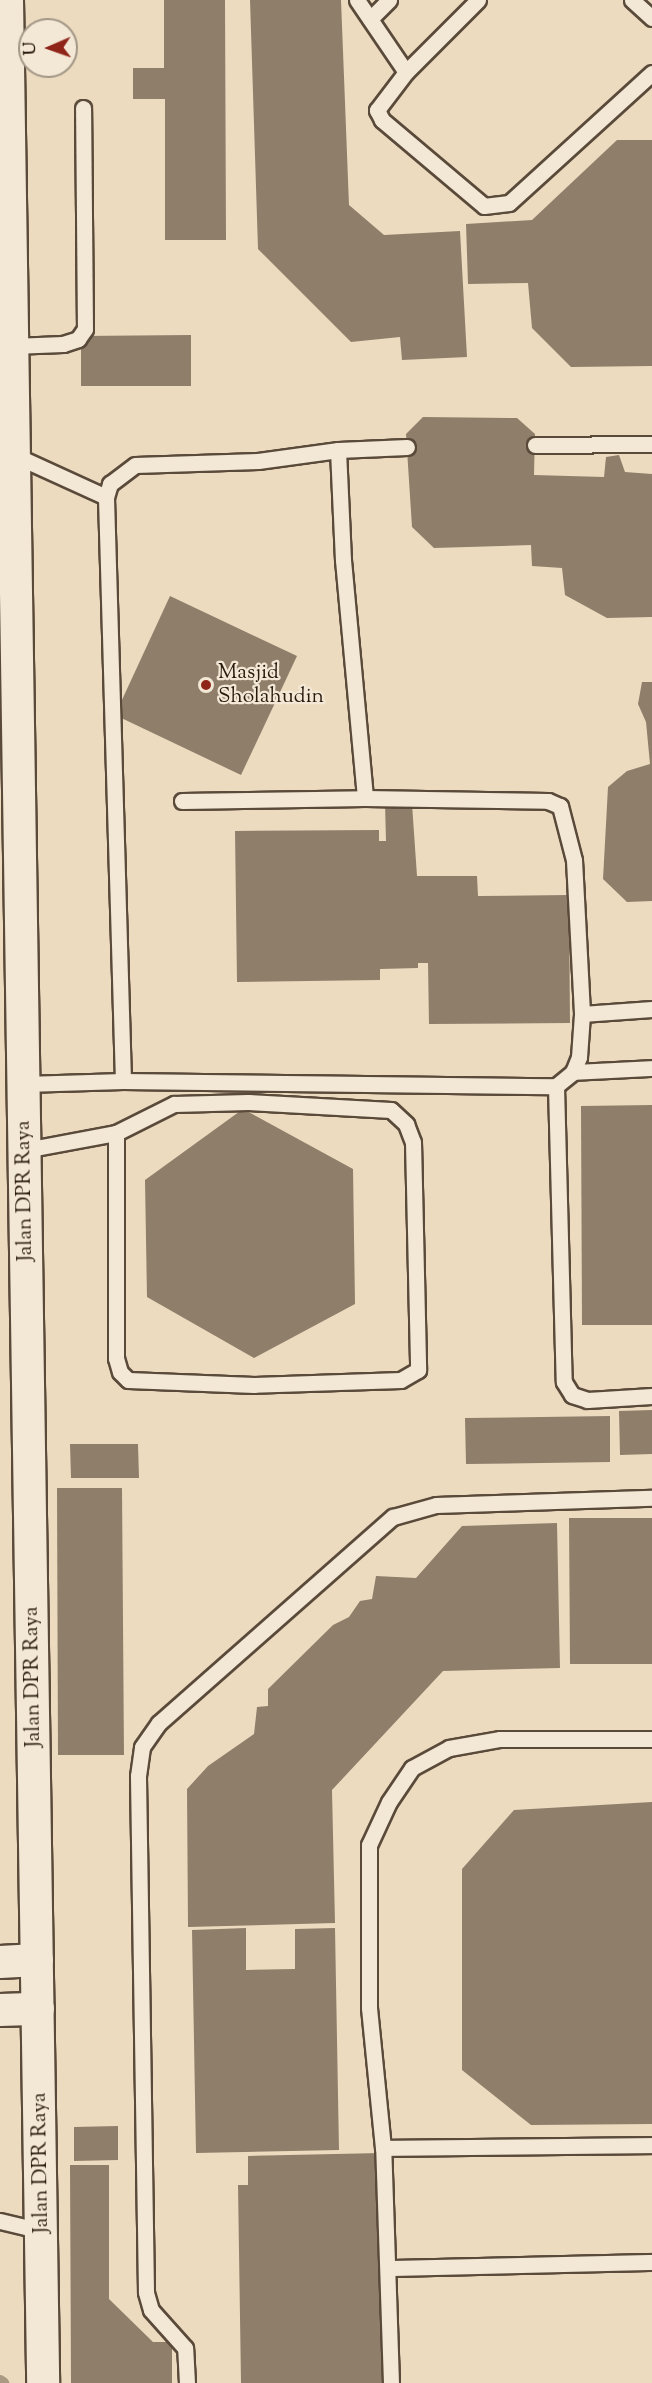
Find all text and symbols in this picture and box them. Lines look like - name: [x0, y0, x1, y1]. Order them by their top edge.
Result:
- north arrow: [18, 18, 78, 78]
- text: U: [20, 42, 43, 56]
- place label: Masjid Sholahudin: [218, 660, 324, 710]
- marker: Masjid Sholahudin: [199, 678, 213, 692]
- street label: Jalan DPR Raya: [11, 1120, 39, 1262]
- street label: Jalan DPR Raya: [19, 1606, 47, 1748]
- street label: Jalan DPR Raya: [27, 2092, 55, 2234]

